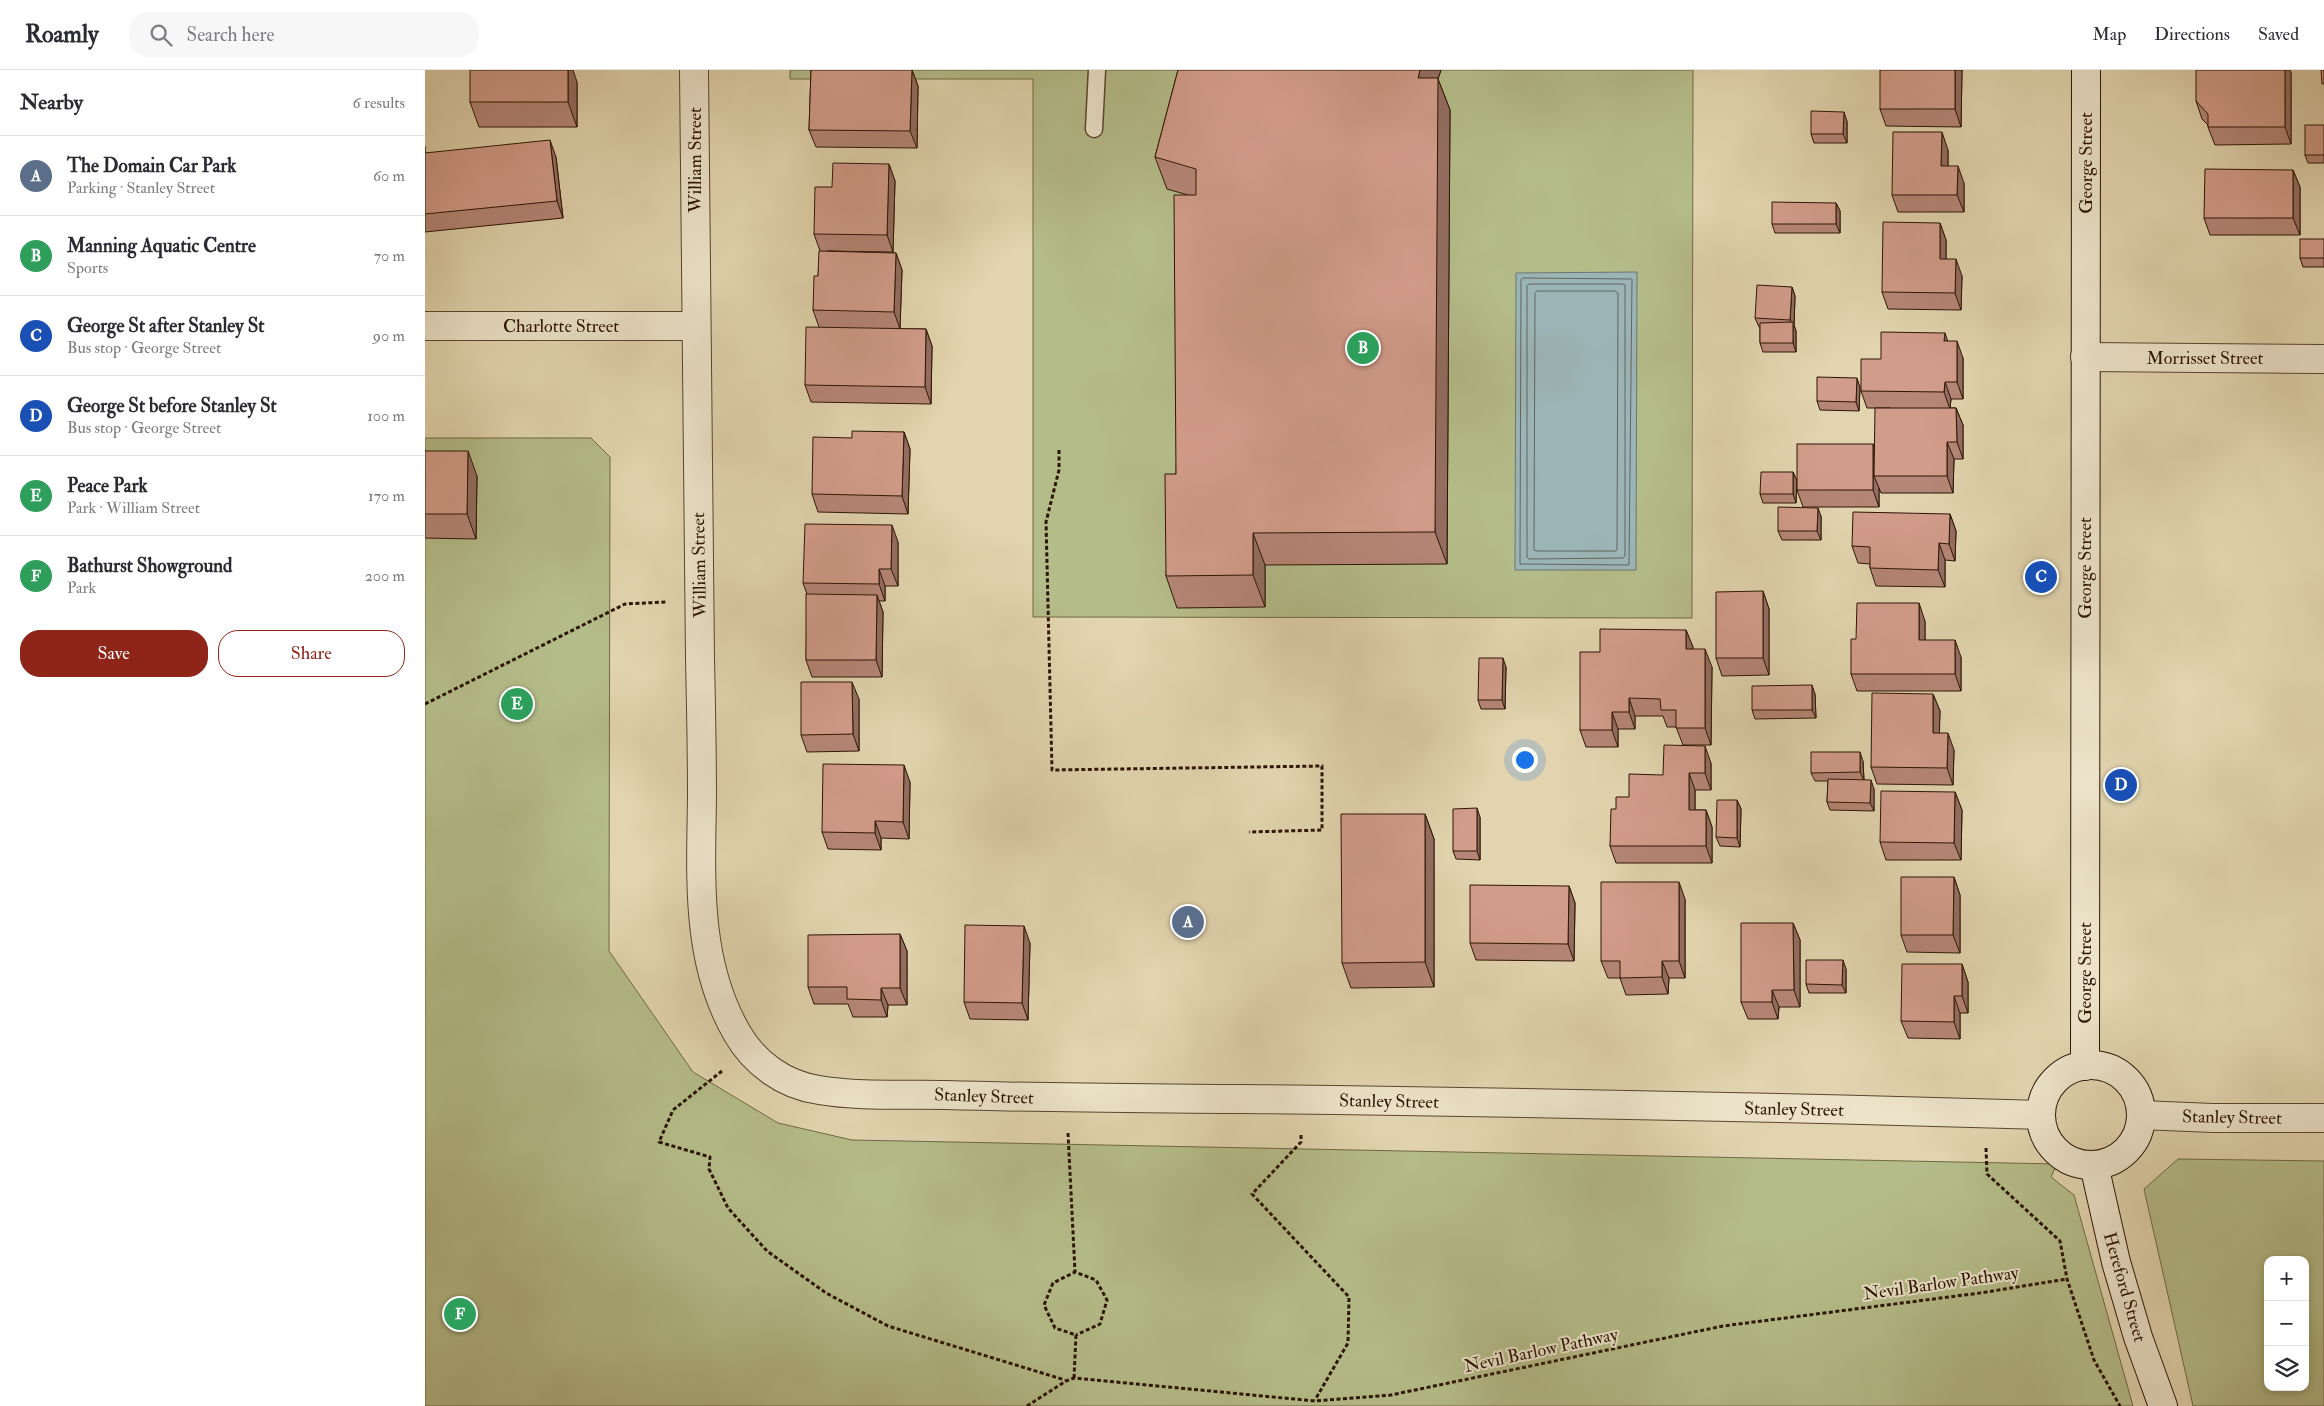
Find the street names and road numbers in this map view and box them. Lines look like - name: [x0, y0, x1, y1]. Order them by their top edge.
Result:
- street label: William Street: [684, 107, 707, 214]
- street label: George Street: [2075, 112, 2098, 214]
- street label: Charlotte Street: [503, 315, 619, 338]
- street label: Morrisset Street: [2147, 347, 2264, 370]
- street label: William Street: [687, 512, 712, 619]
- street label: George Street: [2074, 517, 2097, 619]
- street label: George Street: [2074, 922, 2097, 1024]
- street label: Stanley Street: [934, 1083, 1034, 1110]
- street label: Stanley Street: [1339, 1089, 1439, 1114]
- street label: Stanley Street: [1744, 1097, 1844, 1122]
- street label: Stanley Street: [2182, 1105, 2282, 1130]
- street label: Hereford Street: [2098, 1230, 2151, 1345]
- street label: Nevil Barlow Pathway: [1862, 1261, 2021, 1306]
- street label: Nevil Barlow Pathway: [1462, 1323, 1621, 1378]

